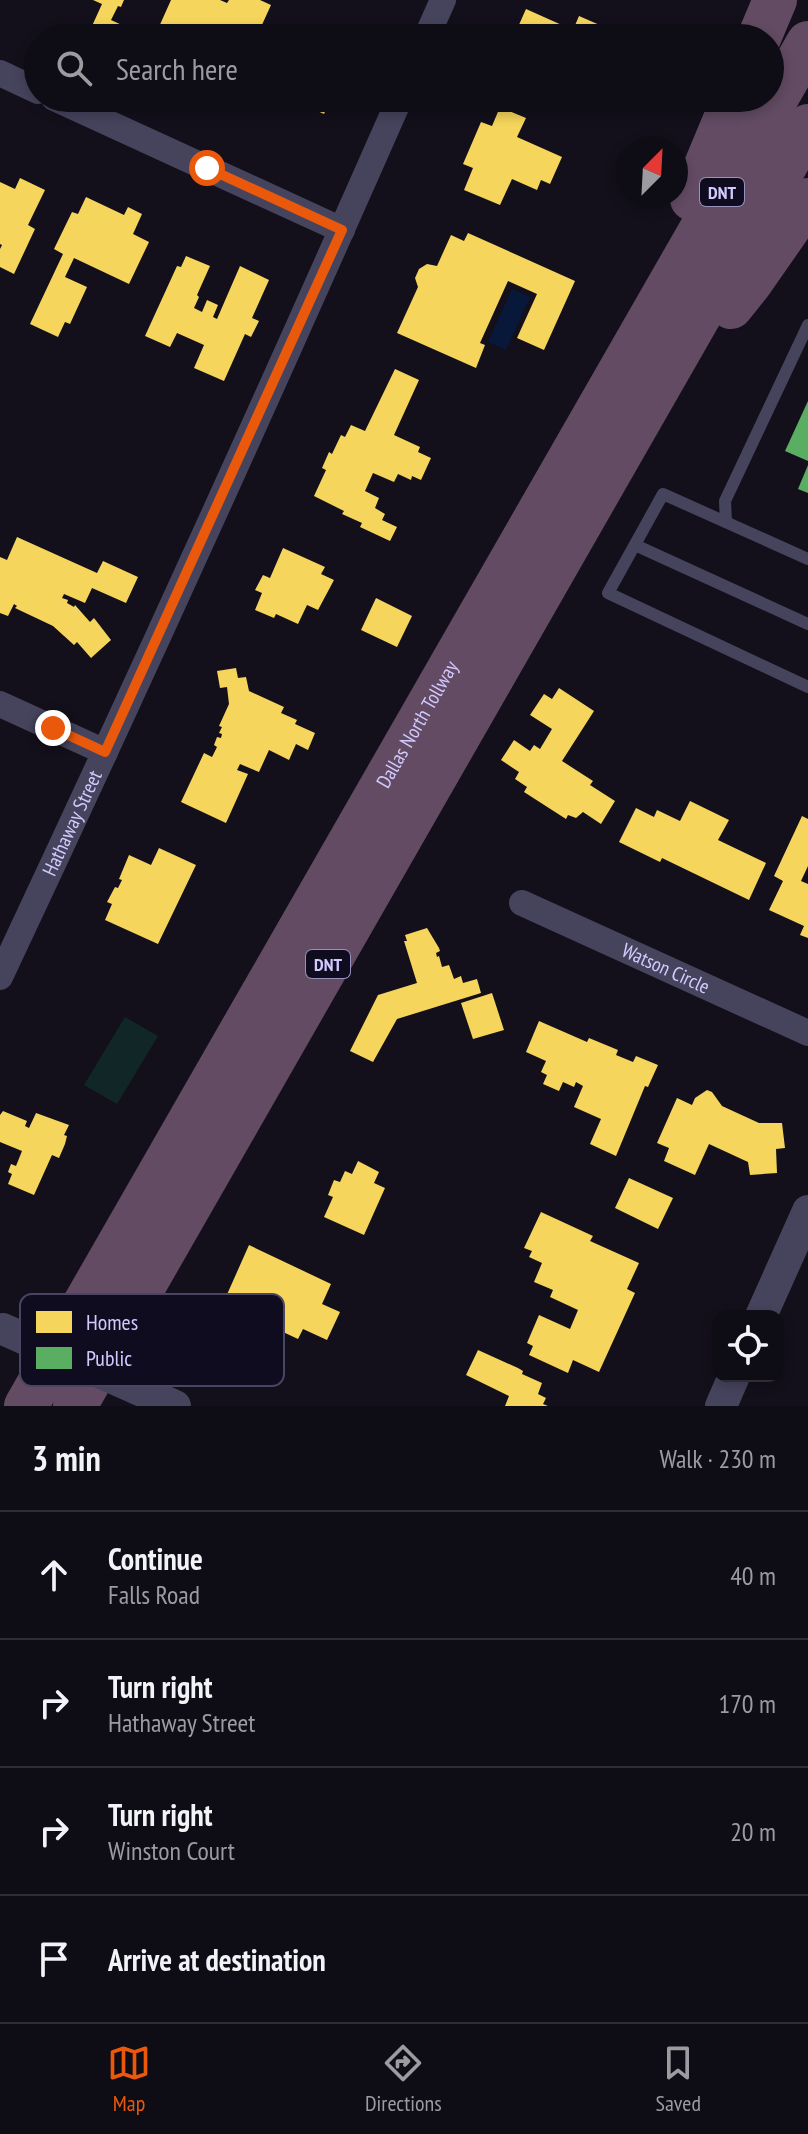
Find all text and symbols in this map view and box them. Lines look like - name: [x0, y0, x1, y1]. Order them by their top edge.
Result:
- search box: [24, 24, 784, 112]
- icon: search: [52, 46, 96, 90]
- text: Search here: [116, 49, 238, 88]
- north arrow: [616, 136, 688, 208]
- route start: [189, 150, 225, 186]
- road number: DNT: [700, 178, 744, 206]
- street label: Dallas North Tollway: [370, 656, 464, 793]
- route end: [35, 710, 71, 746]
- street label: Hathaway Street: [36, 766, 108, 880]
- street label: Watson Circle: [618, 937, 714, 1000]
- road number: DNT: [306, 950, 350, 978]
- legend: [20, 1294, 284, 1386]
- text: Homes: [86, 1308, 138, 1336]
- map controls: [712, 1310, 784, 1382]
- button: locate: [712, 1310, 784, 1382]
- text: Public: [86, 1344, 132, 1372]
- text: 3 min: [32, 1436, 101, 1480]
- text: Walk · 230 m: [659, 1442, 776, 1475]
- text: Continue: [108, 1539, 203, 1578]
- icon: ahead: [32, 1553, 76, 1597]
- text: 40 m: [730, 1559, 776, 1592]
- text: Falls Road: [108, 1578, 200, 1611]
- text: Turn right: [108, 1667, 212, 1706]
- icon: right: [32, 1681, 76, 1725]
- text: 170 m: [718, 1687, 776, 1720]
- text: Hathaway Street: [108, 1706, 255, 1739]
- text: Turn right: [108, 1795, 212, 1834]
- icon: right: [32, 1809, 76, 1853]
- text: 20 m: [730, 1815, 776, 1848]
- text: Winston Court: [108, 1834, 235, 1867]
- icon: arrive: [32, 1937, 76, 1981]
- text: Arrive at destination: [108, 1940, 326, 1979]
- tab: Map: [107, 2041, 151, 2117]
- tab: Directions: [365, 2041, 442, 2117]
- tab: Saved: [656, 2041, 701, 2117]

